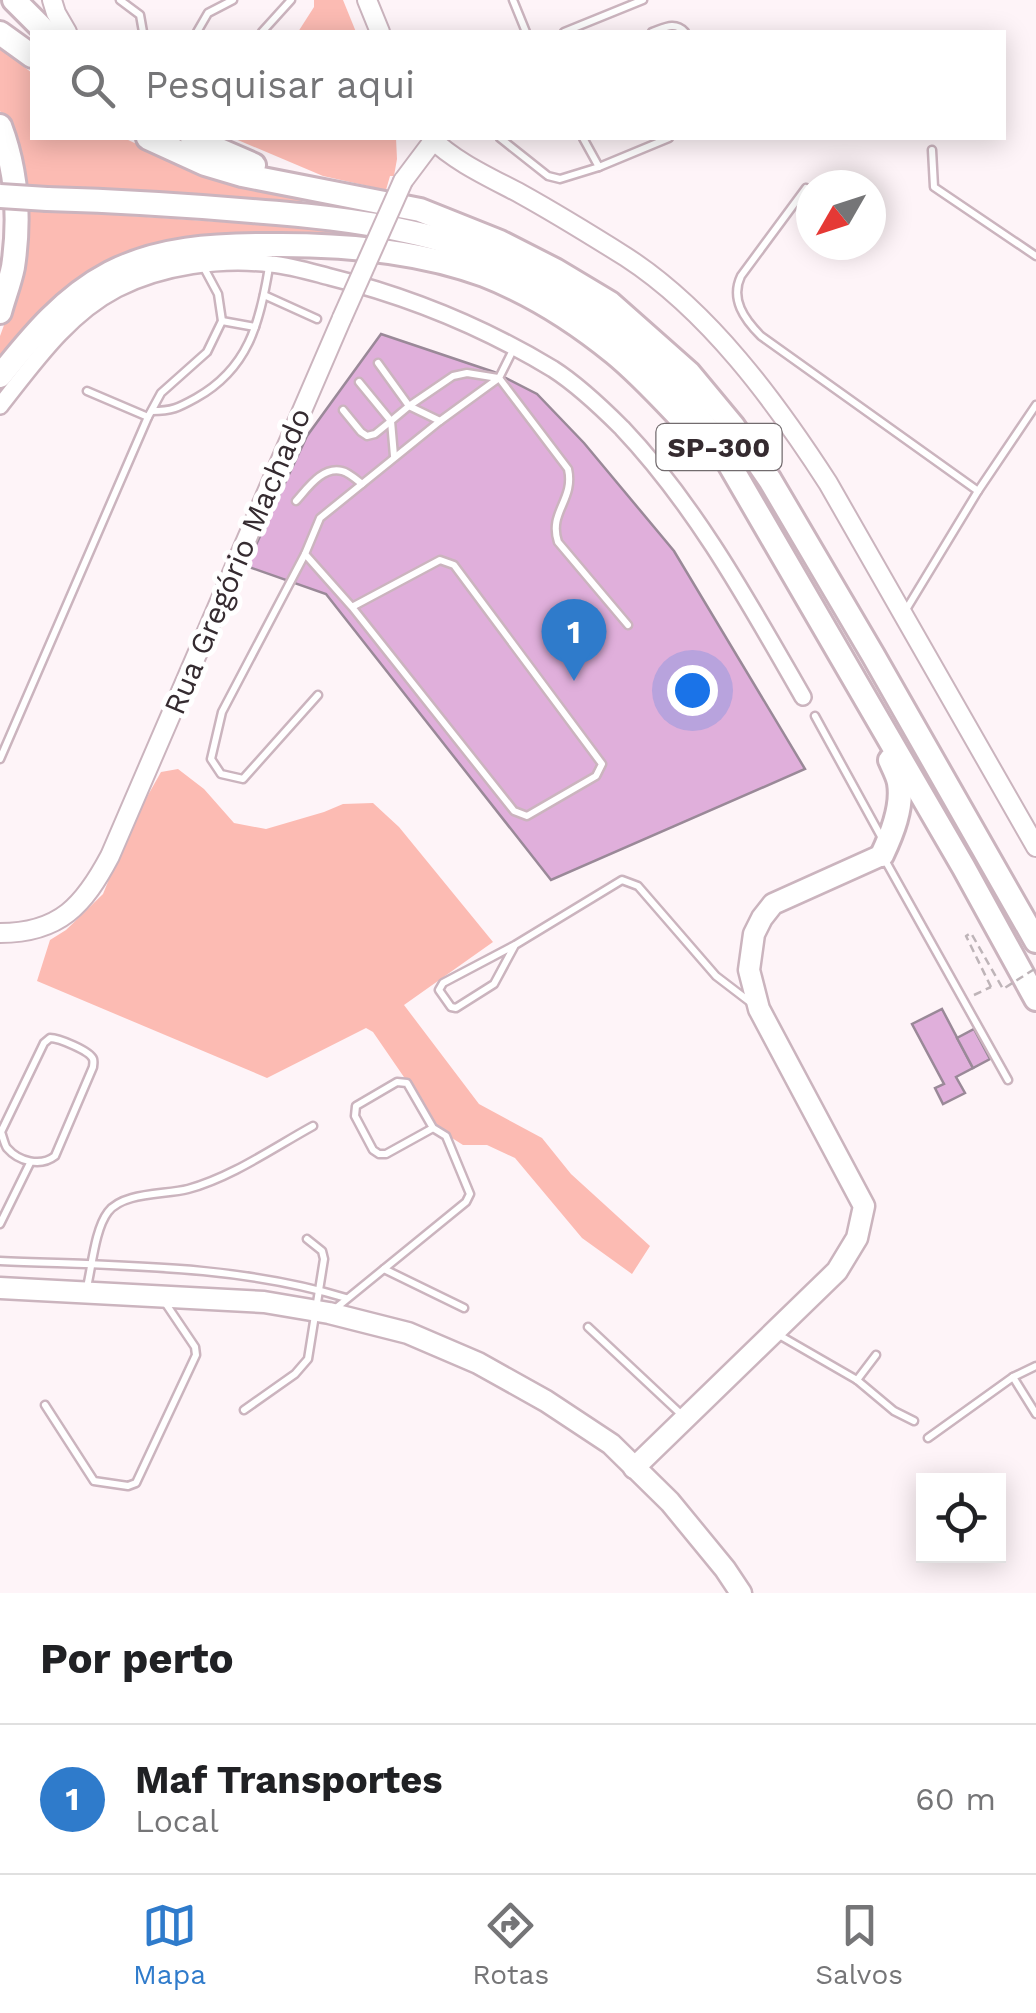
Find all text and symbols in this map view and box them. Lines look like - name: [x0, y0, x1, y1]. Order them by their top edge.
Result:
- search box: [30, 30, 1006, 140]
- icon: search: [65, 58, 120, 113]
- text: Pesquisar aqui: [145, 63, 415, 107]
- north arrow: [796, 170, 886, 260]
- street label: Rua Gregório Machado: [157, 403, 317, 719]
- road number: SP-300: [656, 424, 782, 470]
- pin: 1: [542, 598, 606, 681]
- your location: [667, 665, 718, 716]
- map controls: [916, 1473, 1006, 1563]
- button: locate: [916, 1473, 1006, 1563]
- text: Por perto: [40, 1634, 234, 1683]
- text: Maf Transportes: [135, 1758, 442, 1802]
- text: 1: [66, 1780, 79, 1818]
- text: 60 m: [915, 1780, 996, 1818]
- text: Local: [135, 1802, 219, 1840]
- tab: Mapa: [133, 1898, 206, 1991]
- tab: Rotas: [472, 1898, 549, 1991]
- tab: Salvos: [815, 1898, 903, 1991]

